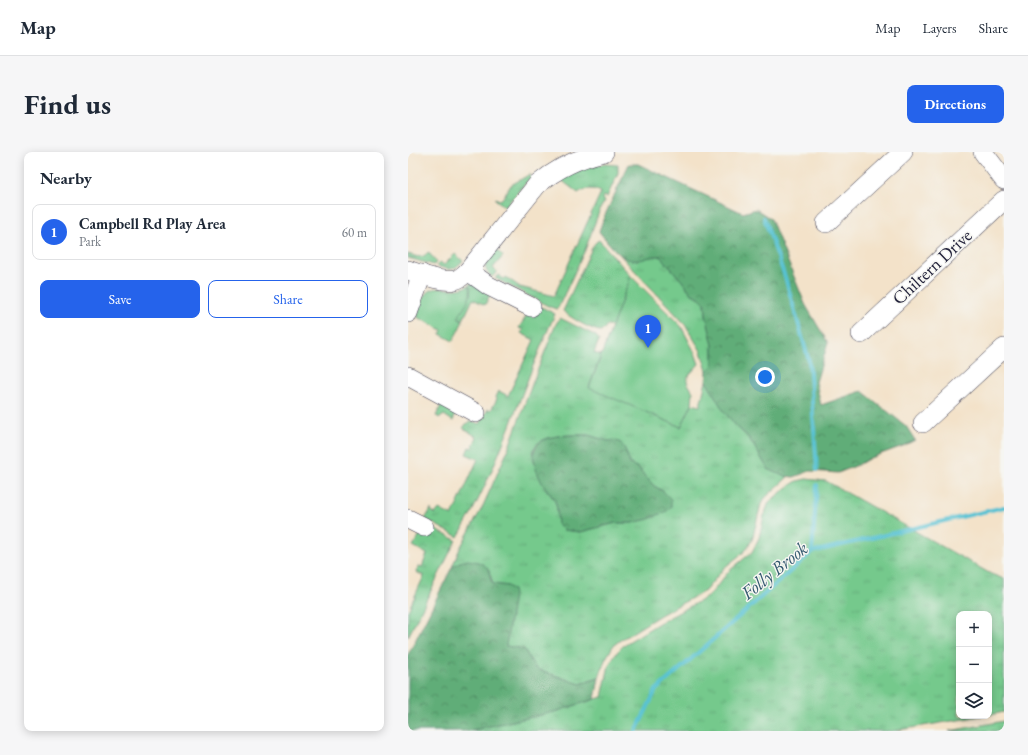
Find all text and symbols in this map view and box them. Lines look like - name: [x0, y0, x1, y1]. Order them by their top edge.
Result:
- text: Map: [20, 15, 56, 40]
- text: Map: [875, 19, 900, 37]
- text: Layers: [922, 19, 957, 37]
- text: Share: [979, 19, 1008, 37]
- button: Directions: [907, 85, 1004, 123]
- text: Find us: [24, 86, 111, 122]
- text: Nearby: [40, 167, 92, 189]
- text: Campbell Rd Play Area: [79, 214, 226, 233]
- text: 1: [51, 224, 57, 241]
- text: 60 m: [342, 224, 367, 241]
- street label: Chiltern Drive: [887, 224, 976, 309]
- text: Park: [79, 233, 101, 250]
- button: Save: [40, 280, 200, 318]
- button: Share: [208, 280, 368, 318]
- pin: 1: [635, 315, 661, 348]
- your location: [755, 367, 775, 387]
- water label: Folly Brook: [735, 535, 813, 606]
- map controls: [956, 611, 992, 719]
- button: +: [956, 611, 992, 647]
- button: −: [956, 647, 992, 683]
- button: layers: [956, 683, 992, 719]

